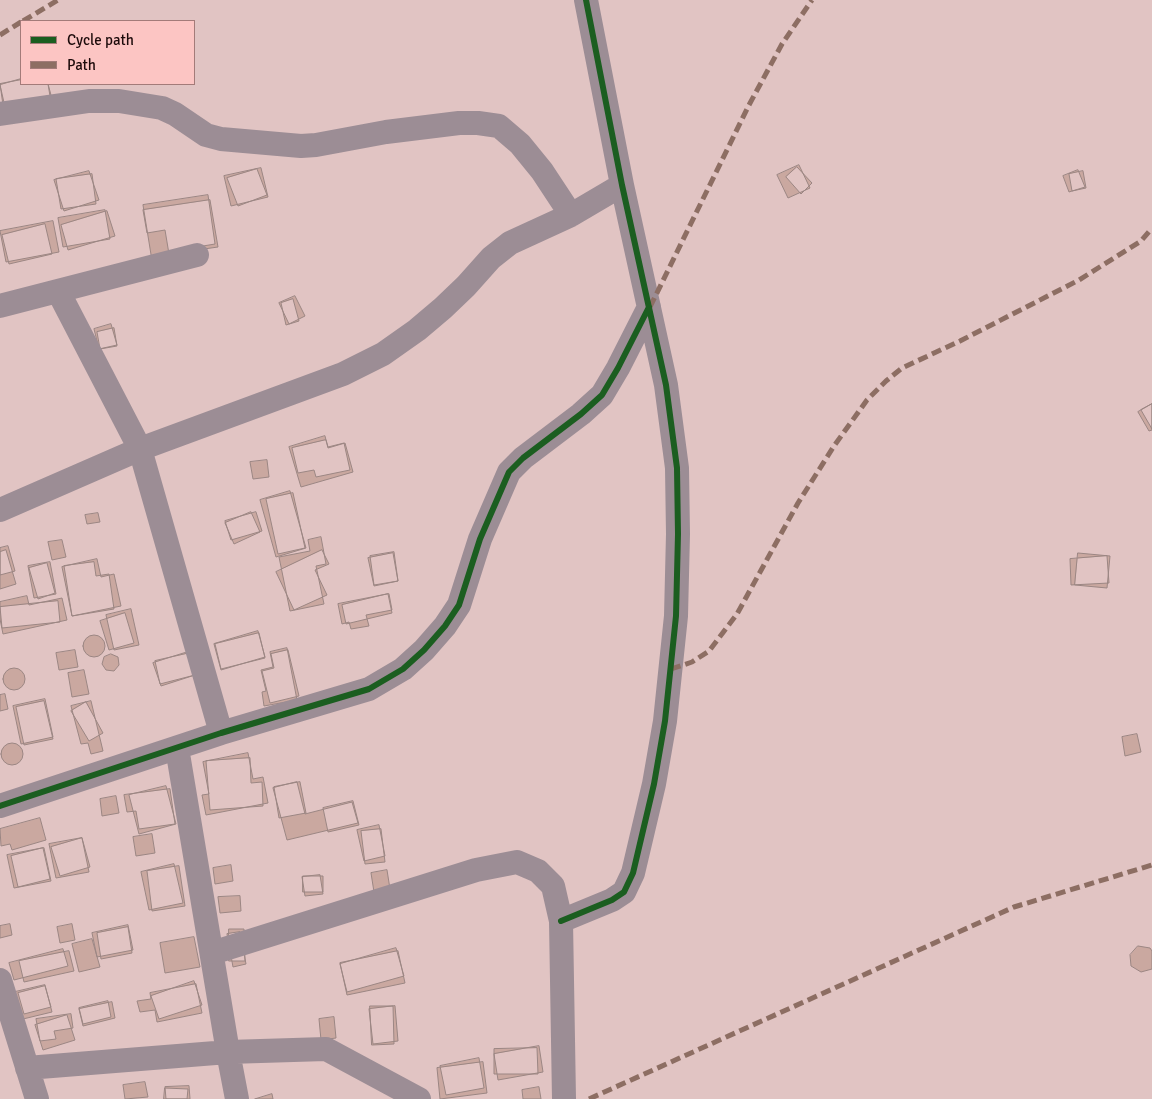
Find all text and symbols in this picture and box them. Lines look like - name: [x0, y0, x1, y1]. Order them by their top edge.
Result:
- legend: [20, 20, 195, 85]
- text: Cycle path: [67, 31, 134, 49]
- text: Path: [67, 56, 96, 74]

